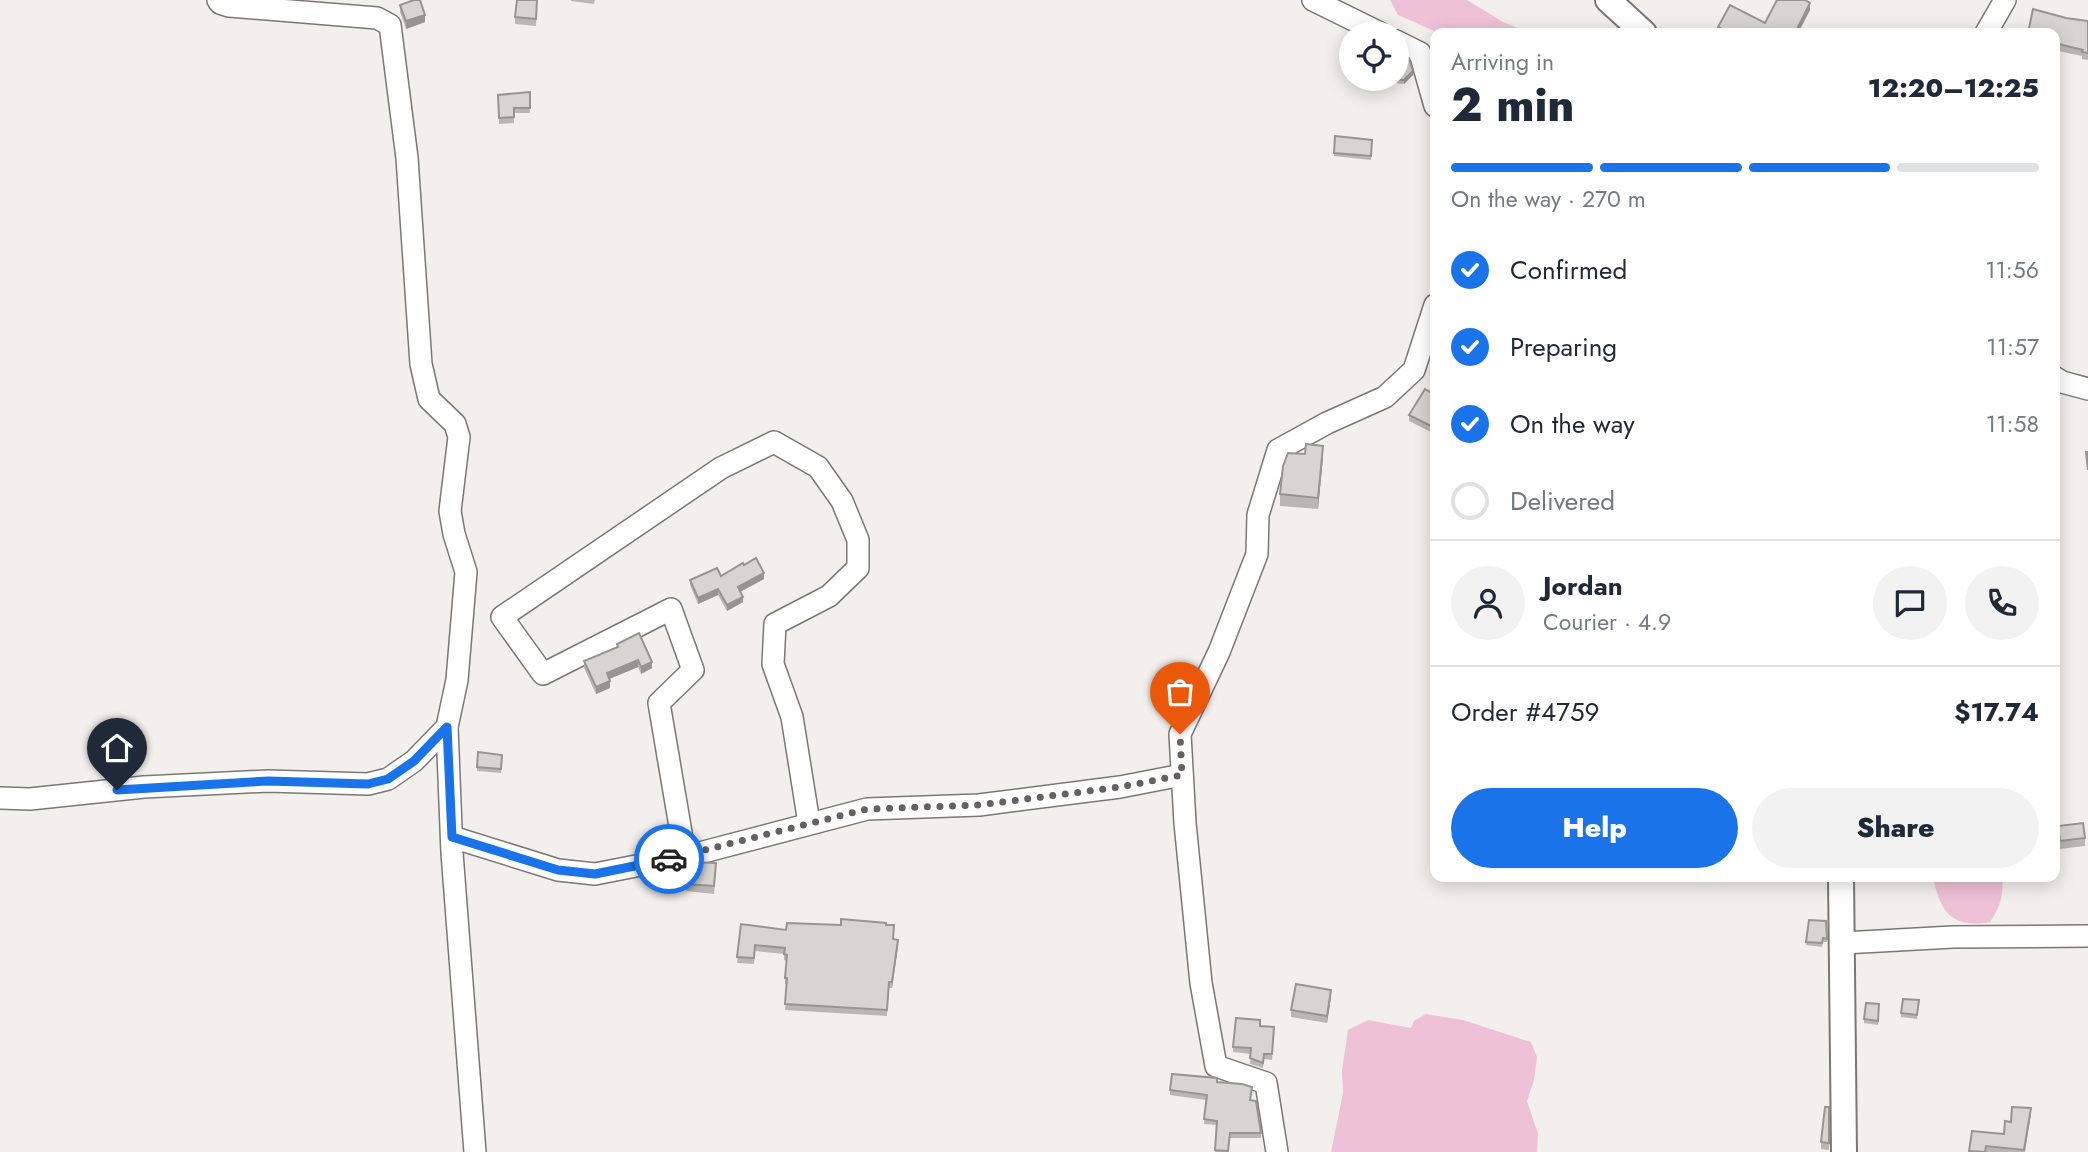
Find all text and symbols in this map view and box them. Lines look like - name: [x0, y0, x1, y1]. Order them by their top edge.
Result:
- map controls: [1339, 21, 1409, 91]
- button: locate: [1339, 21, 1409, 91]
- text: Arriving in: [1451, 45, 1554, 79]
- text: 12:20–12:25: [1868, 69, 2039, 107]
- text: 2 min: [1451, 72, 1575, 138]
- text: On the way · 270 m: [1451, 182, 1646, 216]
- icon: check: [1451, 251, 1489, 289]
- text: Confirmed: [1510, 251, 1627, 289]
- text: 11:56: [1985, 253, 2039, 287]
- icon: check: [1451, 328, 1489, 366]
- text: Preparing: [1510, 328, 1617, 366]
- text: 11:57: [1986, 330, 2039, 364]
- icon: check: [1451, 405, 1489, 443]
- text: On the way: [1510, 405, 1635, 443]
- text: 11:58: [1986, 407, 2039, 441]
- text: Delivered: [1510, 482, 1615, 520]
- button: person: [1451, 566, 1525, 640]
- button: chat: [1873, 566, 1947, 640]
- button: phone: [1965, 566, 2039, 640]
- text: Jordan: [1543, 567, 1623, 605]
- text: Courier · 4.9: [1543, 605, 1671, 639]
- pin: [1150, 662, 1210, 734]
- icon: bag: [1161, 673, 1199, 711]
- text: Order #4759: [1451, 693, 1600, 731]
- text: $17.74: [1954, 693, 2039, 731]
- pin: [87, 718, 147, 790]
- icon: home: [98, 729, 136, 767]
- button: Help: [1451, 788, 1738, 868]
- button: Share: [1752, 788, 2039, 868]
- courier: [634, 824, 704, 894]
- icon: car: [650, 840, 688, 878]

